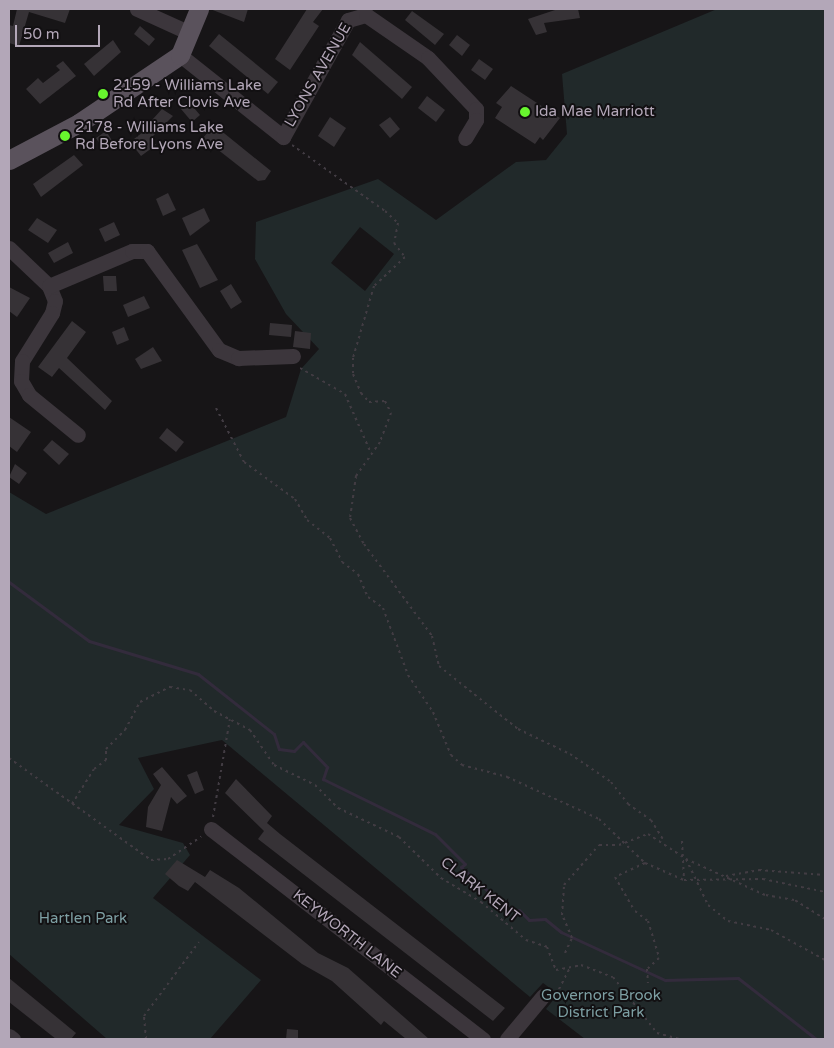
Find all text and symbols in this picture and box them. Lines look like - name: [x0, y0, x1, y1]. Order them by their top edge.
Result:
- scale bar: [18, 15, 102, 47]
- street label: LYONS AVENUE: [281, 20, 355, 130]
- text: 50 m: [23, 25, 60, 43]
- place label: 2159 - Williams Lake Rd After Clovis Ave: [113, 76, 261, 111]
- marker: 2159 - Williams Lake Rd After Clovis Ave: [97, 88, 109, 100]
- place label: Ida Mae Marriott: [535, 103, 655, 121]
- marker: Ida Mae Marriott: [519, 106, 531, 118]
- place label: 2178 - Williams Lake Rd Before Lyons Ave: [75, 118, 223, 153]
- marker: 2178 - Williams Lake Rd Before Lyons Ave: [59, 130, 71, 142]
- street label: CLARK KENT: [437, 854, 523, 926]
- street label: KEYWORTH LANE: [289, 886, 405, 982]
- park label: Hartlen Park: [39, 910, 127, 928]
- park label: Governors Brook District Park: [541, 986, 661, 1021]

